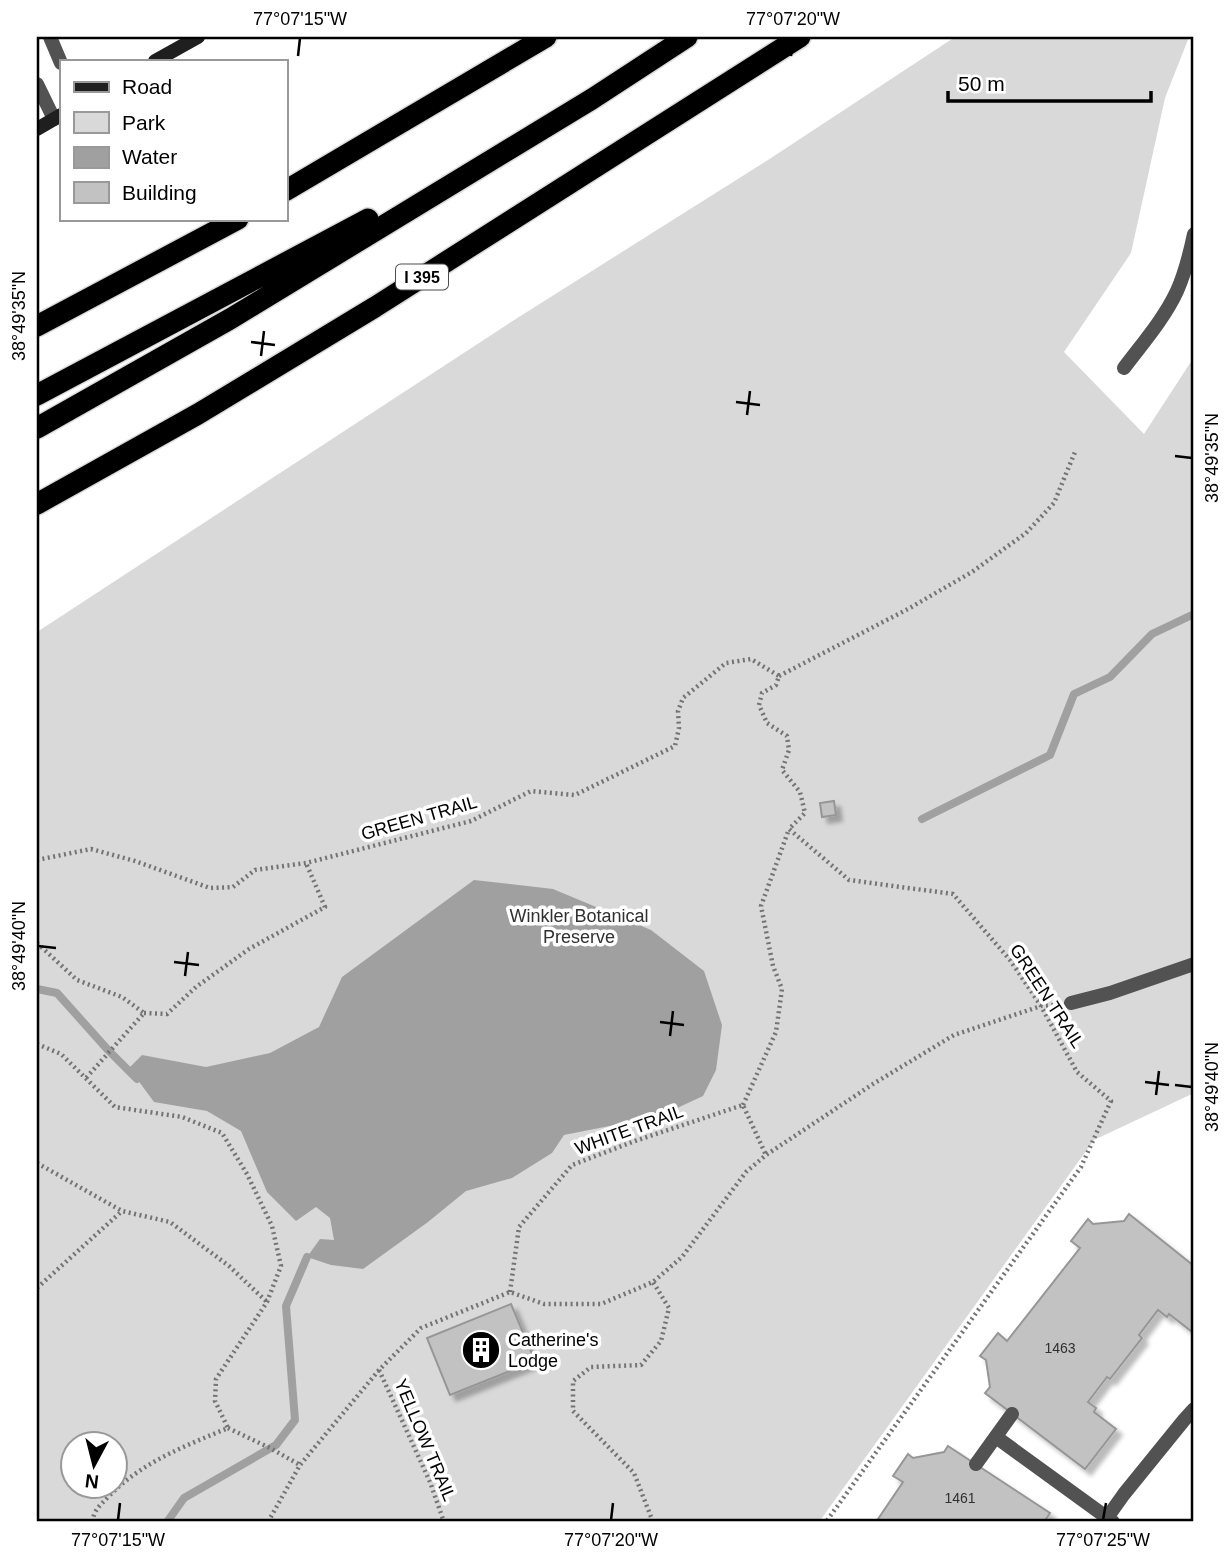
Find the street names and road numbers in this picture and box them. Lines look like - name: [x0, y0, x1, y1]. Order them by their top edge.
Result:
- road number: I 395: [396, 264, 448, 290]
- street label: GREEN TRAIL: [359, 792, 479, 844]
- street label: GREEN TRAIL: [1006, 940, 1088, 1052]
- street label: WHITE TRAIL: [572, 1101, 686, 1159]
- street label: YELLOW TRAIL: [390, 1376, 460, 1504]

